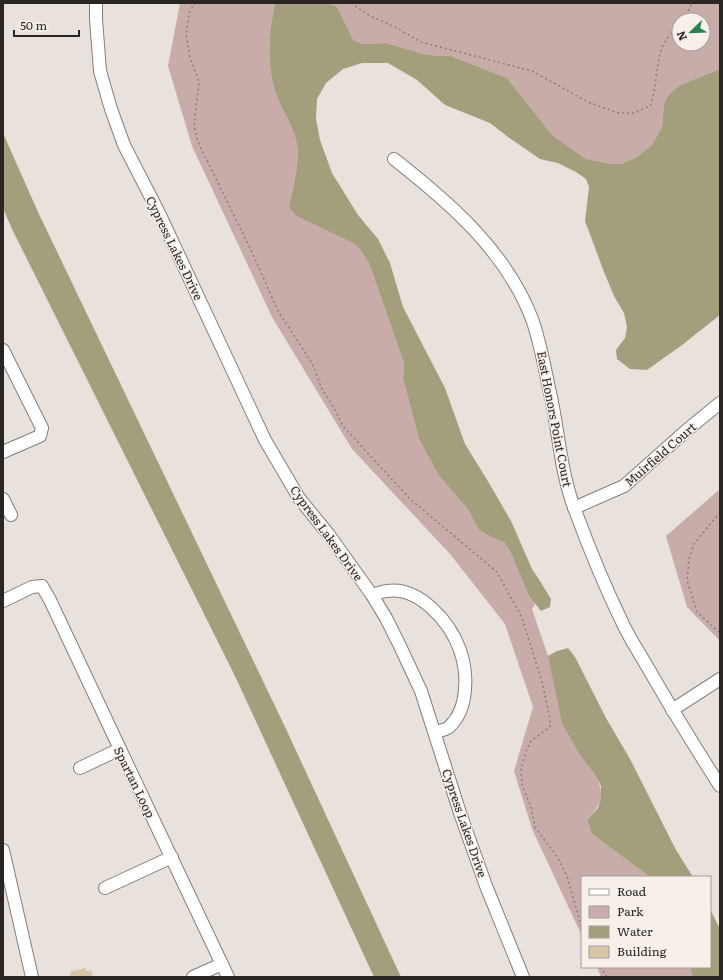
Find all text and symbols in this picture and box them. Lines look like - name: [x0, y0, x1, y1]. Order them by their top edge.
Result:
- scale bar: [14, 12, 79, 38]
- north arrow: [671, 12, 711, 52]
- text: 50 m: [20, 16, 47, 34]
- text: N: [672, 29, 690, 44]
- street label: Cypress Lakes Drive: [142, 193, 208, 303]
- street label: East Honors Point Court: [533, 349, 577, 489]
- street label: Muirfield Court: [620, 418, 700, 490]
- street label: Cypress Lakes Drive: [286, 482, 368, 584]
- street label: Spartan Loop: [110, 743, 160, 821]
- street label: Cypress Lakes Drive: [438, 766, 492, 880]
- legend: [581, 876, 711, 968]
- text: Road: [617, 882, 647, 900]
- text: Park: [617, 902, 644, 920]
- text: Water: [617, 922, 653, 940]
- text: Building: [617, 942, 667, 960]

